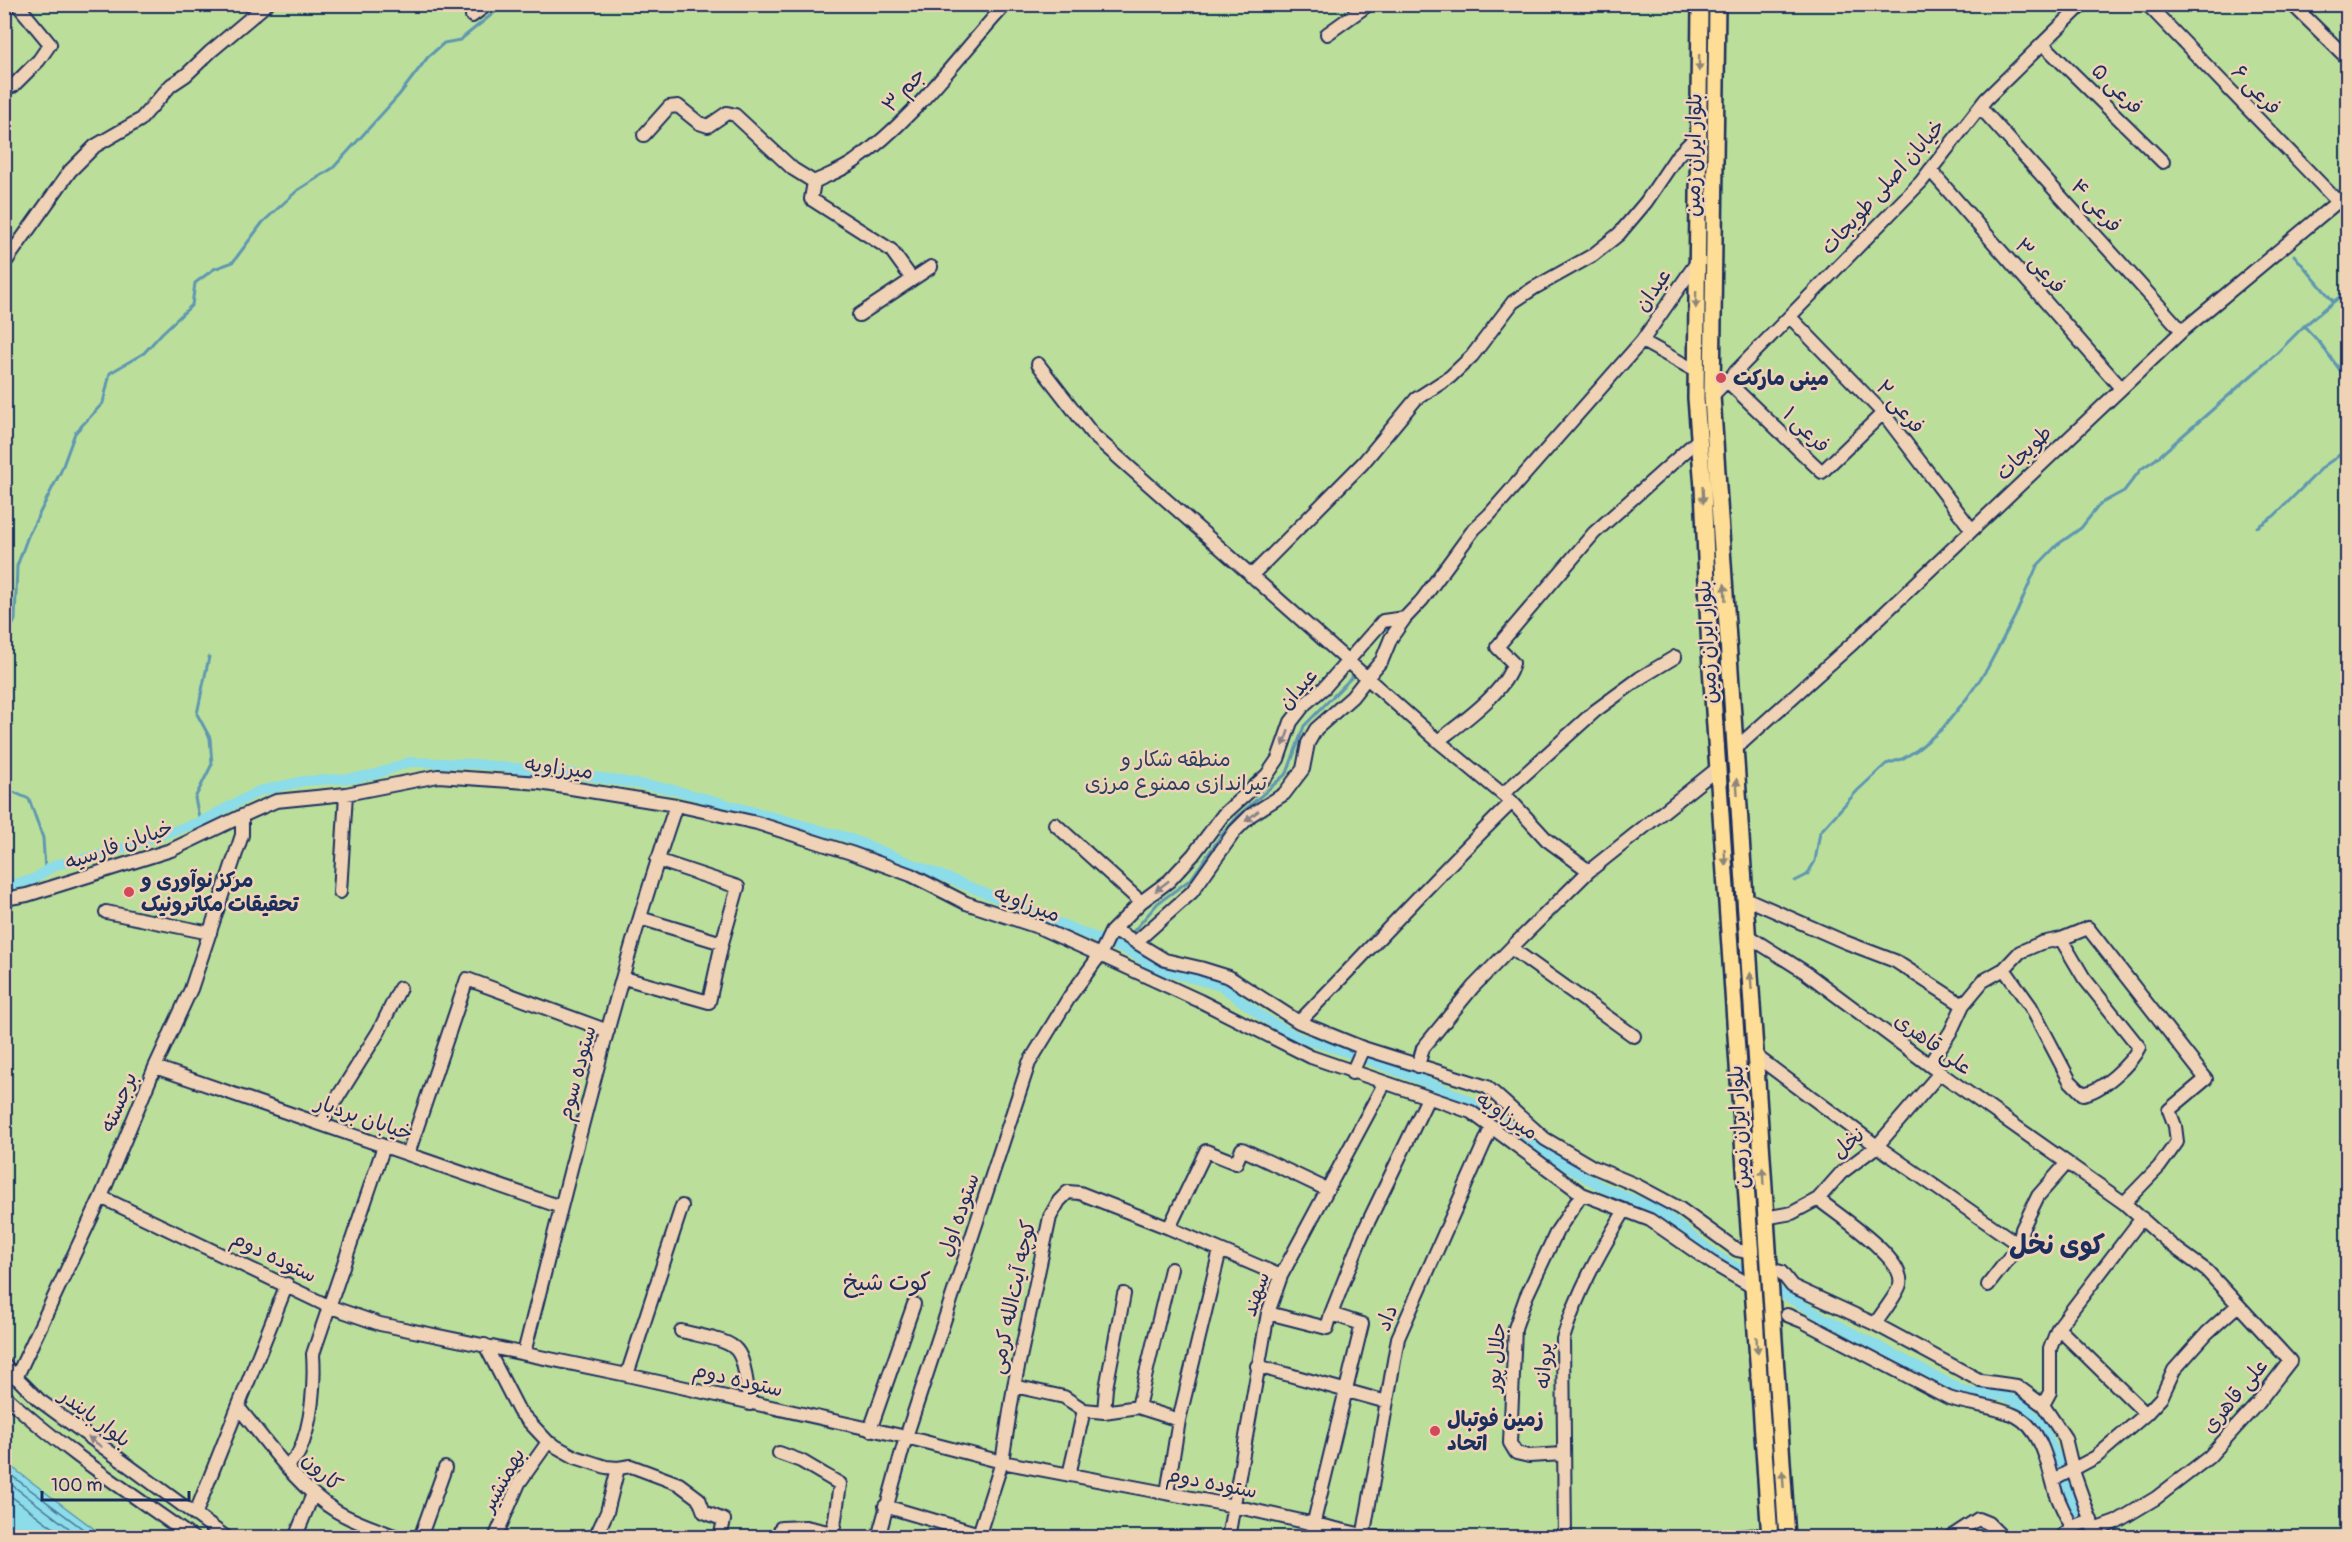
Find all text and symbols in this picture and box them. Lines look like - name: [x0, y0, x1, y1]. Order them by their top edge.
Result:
- one-way arrow: [1694, 53, 1704, 72]
- street label: فرعی ۵: [2085, 57, 2149, 121]
- street label: فرعی ۶: [2225, 59, 2287, 121]
- street label: جم ۳: [876, 62, 933, 120]
- street label: بلوار ایران زمین: [1679, 93, 1709, 217]
- street label: خیابان اصلی طویجات: [1815, 113, 1951, 261]
- street label: فرعی ۴: [2065, 173, 2127, 239]
- street label: فرعی ۳: [2008, 233, 2072, 299]
- street label: عیدان: [1628, 263, 1678, 317]
- one-way arrow: [1691, 290, 1701, 309]
- place label: مینی مارکت: [1733, 365, 1829, 392]
- marker: مینی مارکت: [1714, 371, 1728, 385]
- street label: فرعی ۲: [1870, 375, 1930, 439]
- street label: فرعی ۱: [1777, 401, 1835, 459]
- street label: طویجات: [1990, 420, 2058, 486]
- one-way arrow: [1699, 485, 1708, 504]
- street label: بلوار ایران زمین: [1690, 580, 1724, 704]
- one-way arrow: [1721, 583, 1730, 602]
- street label: عیدان: [1272, 663, 1324, 715]
- one-way arrow: [1280, 729, 1290, 747]
- park label: منطقه شکار و تیراندازی ممنوع مرزی: [1085, 746, 1268, 798]
- street label: میرزاویه: [523, 750, 595, 786]
- one-way arrow: [1733, 777, 1742, 796]
- one-way arrow: [1245, 809, 1260, 821]
- street label: خیابان فارسیه: [61, 814, 177, 876]
- one-way arrow: [1720, 848, 1729, 867]
- place label: مرکز نوآوری و تحقیقات مکاترونیک: [139, 867, 300, 918]
- one-way arrow: [1154, 879, 1170, 892]
- street label: میرزاویه: [990, 880, 1064, 928]
- marker: مرکز نوآوری و تحقیقات مکاترونیک: [122, 885, 136, 899]
- one-way arrow: [1746, 972, 1756, 991]
- street label: علی قاهری: [1889, 1007, 1977, 1081]
- street label: ستوده سوم: [551, 1022, 605, 1124]
- street label: بلوار ایران زمین: [1722, 1065, 1756, 1189]
- street label: برجسته: [94, 1068, 144, 1136]
- street label: میرزاویه: [1471, 1086, 1543, 1146]
- street label: خیابان بردبار: [310, 1088, 416, 1147]
- street label: نخل: [1826, 1121, 1870, 1165]
- one-way arrow: [1758, 1167, 1767, 1186]
- street label: ستوده اول: [932, 1170, 986, 1260]
- street label: کوچه آیت‌الله کرمی: [983, 1217, 1043, 1377]
- street label: ستوده دوم: [226, 1225, 321, 1291]
- district label: کوی نخل: [2009, 1229, 2105, 1262]
- district label: کوت شیخ: [843, 1268, 931, 1298]
- street label: سهند: [1236, 1268, 1276, 1320]
- street label: داد: [1370, 1301, 1404, 1335]
- street label: جلال پور: [1479, 1321, 1512, 1395]
- one-way arrow: [1752, 1336, 1762, 1355]
- street label: پروانه: [1530, 1342, 1558, 1390]
- street label: علی قاهری: [2196, 1353, 2274, 1439]
- street label: ستوده دوم: [690, 1357, 786, 1405]
- street label: بلوار بایندر: [52, 1381, 136, 1454]
- place label: زمین فوتبال اتحاد: [1447, 1406, 1544, 1457]
- marker: زمین فوتبال اتحاد: [1428, 1424, 1442, 1438]
- one-way arrow: [87, 1436, 102, 1448]
- street label: بهمنشیر: [473, 1443, 532, 1518]
- street label: کارون: [296, 1446, 348, 1498]
- street label: ستوده دوم: [1164, 1461, 1260, 1507]
- scale bar: [42, 1464, 189, 1502]
- one-way arrow: [1779, 1470, 1788, 1489]
- text: 100 m: [51, 1474, 103, 1497]

